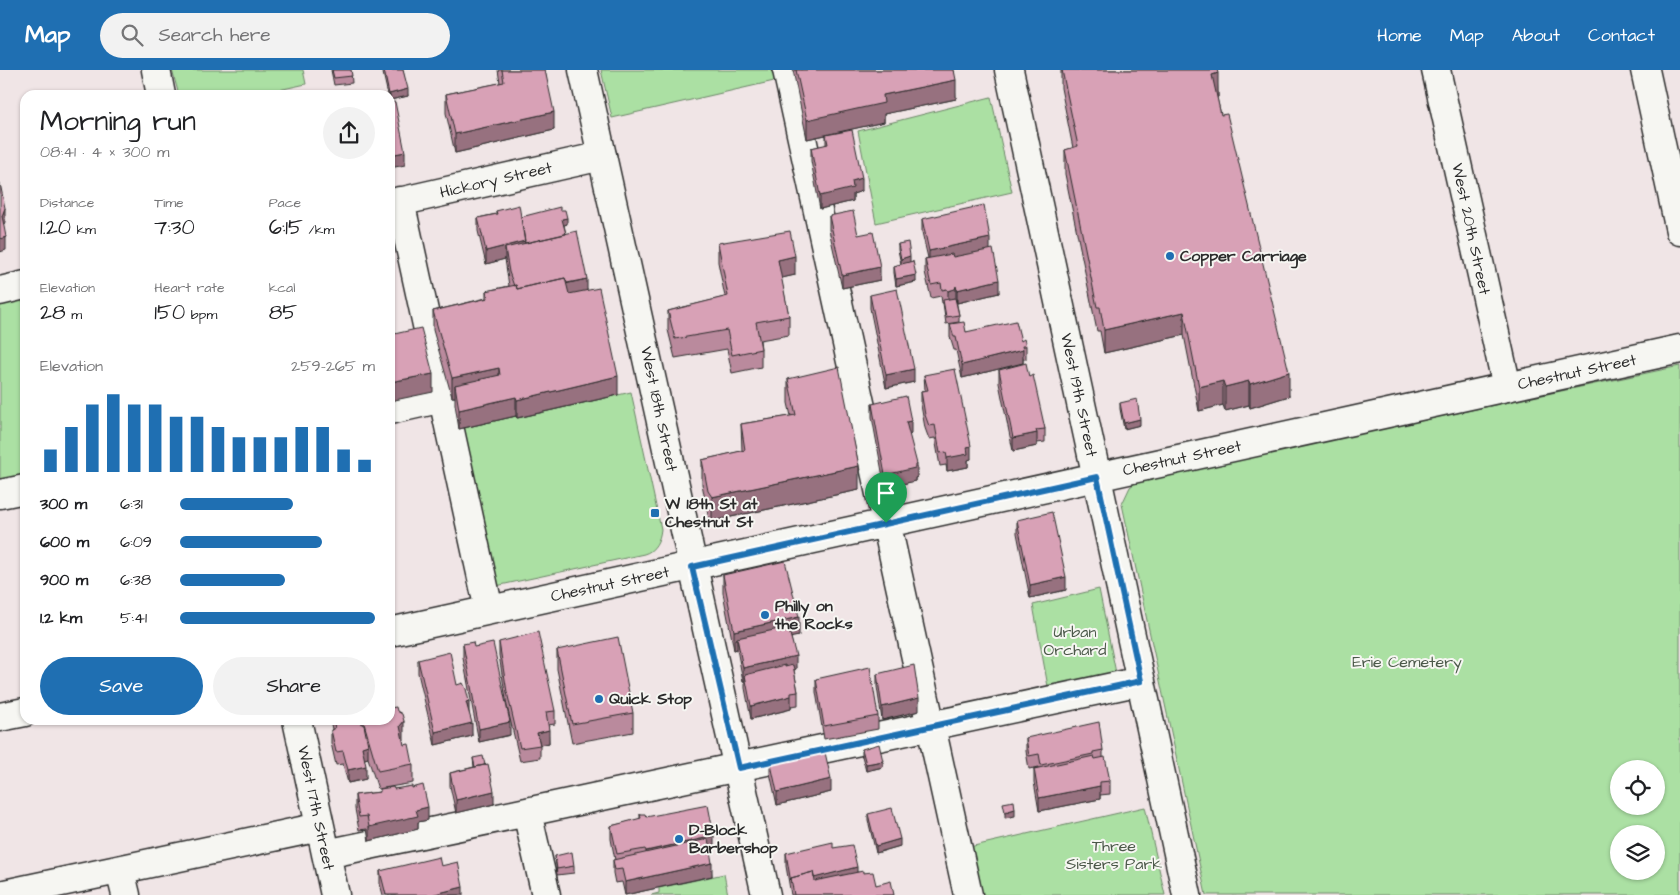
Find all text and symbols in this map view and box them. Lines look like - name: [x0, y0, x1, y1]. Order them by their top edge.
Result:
- search box: [100, 13, 450, 58]
- text: Map: [25, 18, 70, 52]
- icon: search: [118, 21, 146, 49]
- text: Search here: [158, 22, 271, 49]
- text: Home: [1377, 23, 1422, 48]
- text: Map: [1450, 23, 1484, 48]
- text: About: [1512, 23, 1560, 48]
- text: Contact: [1588, 23, 1655, 48]
- text: Morning run: [40, 102, 196, 141]
- button: share: [323, 107, 375, 159]
- text: 08:41 · 4 × 300 m: [40, 141, 170, 163]
- street label: Hickory Street: [438, 156, 555, 205]
- street label: West 20th Street: [1446, 161, 1496, 297]
- text: Distance: [40, 193, 94, 213]
- text: Time: [154, 193, 184, 213]
- text: Pace: [269, 193, 301, 213]
- text: 1.20: [40, 213, 71, 242]
- text: 7:30: [154, 213, 195, 242]
- text: 6:15: [269, 213, 303, 242]
- text: km: [71, 220, 96, 240]
- text: /km: [303, 220, 334, 240]
- place label: Copper Carriage: [1180, 245, 1307, 269]
- marker: Copper Carriage: [1164, 250, 1176, 262]
- text: Elevation: [40, 278, 95, 298]
- text: Heart rate: [154, 278, 225, 298]
- text: kcal: [269, 278, 295, 298]
- text: 28: [40, 298, 66, 327]
- text: 150: [154, 298, 185, 327]
- text: 85: [269, 298, 297, 327]
- text: m: [66, 305, 82, 325]
- text: bpm: [185, 305, 217, 325]
- street label: West 19th Street: [1055, 331, 1103, 459]
- street label: West 18th Street: [635, 345, 683, 474]
- street label: Chestnut Street: [1516, 349, 1639, 395]
- text: Elevation: [40, 355, 103, 377]
- text: 259–265 m: [291, 355, 375, 377]
- street label: Chestnut Street: [1121, 435, 1244, 481]
- pin: [865, 472, 907, 523]
- icon: arrive: [872, 479, 900, 507]
- text: 300 m: [40, 493, 87, 515]
- text: 6:31: [120, 493, 143, 515]
- place label: W 18th St at Chestnut St: [664, 493, 758, 533]
- marker: W 18th St at Chestnut St: [649, 507, 661, 519]
- text: 600 m: [40, 531, 89, 553]
- text: 6:09: [120, 531, 152, 553]
- street label: Chestnut Street: [549, 561, 672, 607]
- text: 900 m: [40, 569, 88, 591]
- text: 6:38: [120, 569, 151, 591]
- place label: Philly on the Rocks: [774, 595, 853, 635]
- text: 1.2 km: [40, 607, 82, 629]
- text: 5:41: [120, 607, 147, 629]
- marker: Philly on the Rocks: [759, 609, 771, 621]
- park label: Urban Orchard: [1044, 621, 1106, 661]
- park label: Erie Cemetery: [1352, 651, 1462, 674]
- button: Save: [40, 657, 203, 715]
- button: Share: [213, 657, 375, 715]
- place label: Quick Stop: [609, 688, 692, 710]
- marker: Quick Stop: [593, 693, 605, 705]
- street label: West 17th Street: [292, 744, 340, 873]
- map controls: [1610, 760, 1665, 880]
- button: locate: [1610, 760, 1665, 815]
- place label: D-Block Barbershop: [689, 819, 778, 859]
- button: layers: [1610, 825, 1665, 880]
- marker: D-Block Barbershop: [673, 833, 685, 845]
- park label: Three Sisters Park: [1066, 835, 1162, 875]

